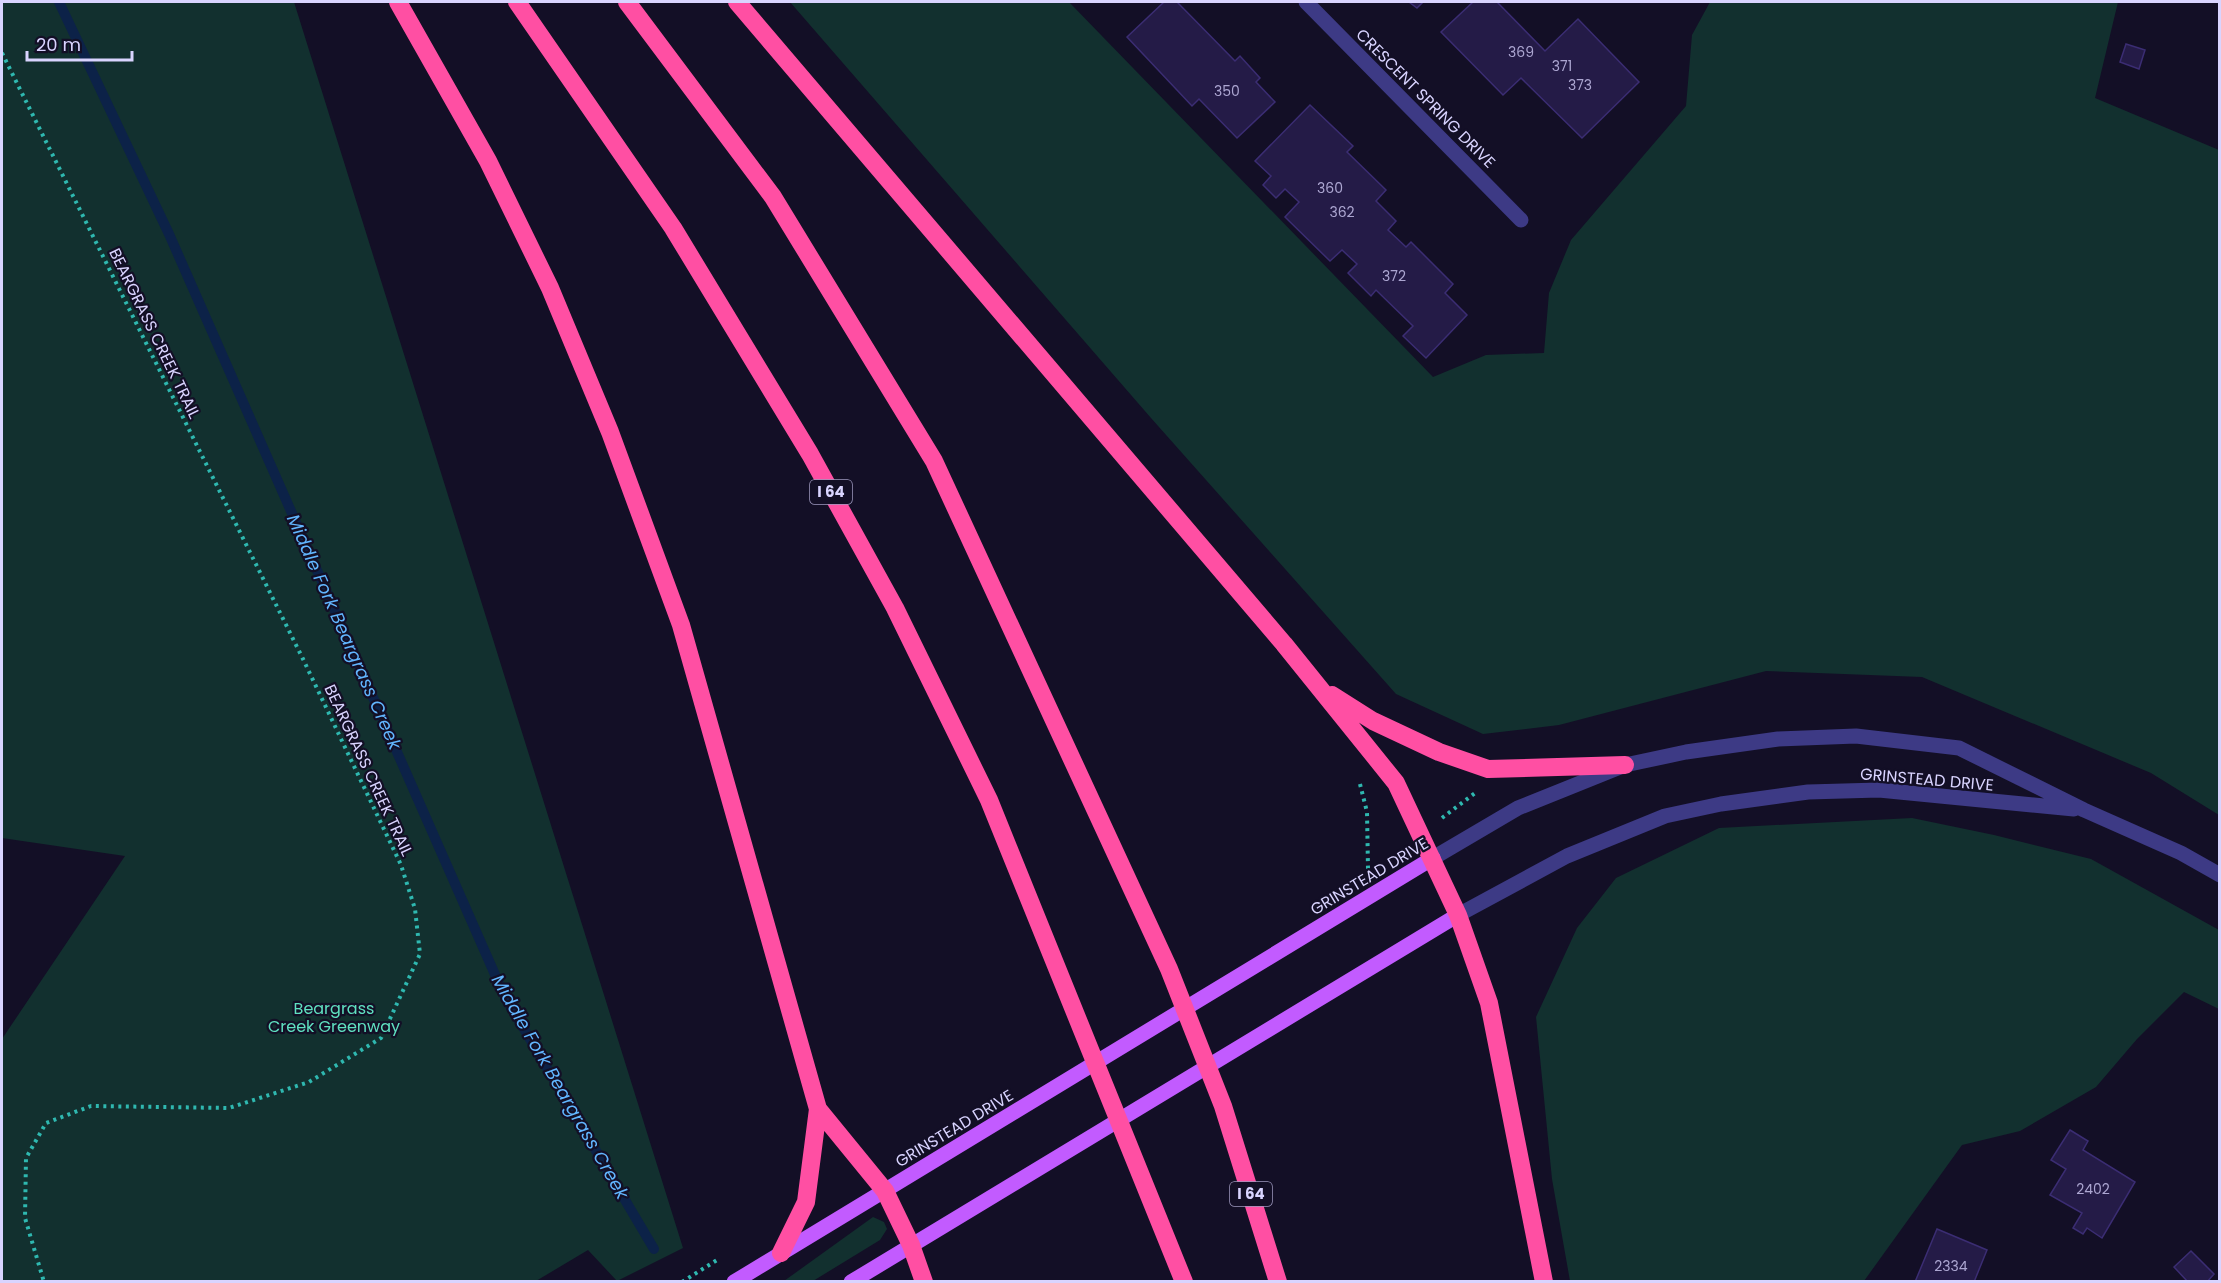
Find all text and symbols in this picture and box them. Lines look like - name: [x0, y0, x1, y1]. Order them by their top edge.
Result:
- street label: CRESCENT SPRING DRIVE: [1351, 23, 1501, 173]
- scale bar: [27, 24, 132, 62]
- text: 20 m: [36, 32, 81, 57]
- house number: 369: [1508, 42, 1534, 62]
- house number: 371: [1552, 56, 1572, 76]
- house number: 373: [1568, 75, 1592, 95]
- house number: 350: [1214, 81, 1240, 101]
- house number: 360: [1317, 178, 1343, 198]
- house number: 362: [1329, 202, 1355, 222]
- street label: BEARGRASS CREEK TRAIL: [103, 244, 206, 422]
- house number: 372: [1382, 266, 1406, 286]
- road number: I 64: [810, 480, 852, 504]
- water label: Middle Fork Beargrass Creek: [281, 510, 408, 754]
- street label: BEARGRASS CREEK TRAIL: [319, 681, 419, 860]
- street label: GRINSTEAD DRIVE: [1859, 762, 1995, 797]
- street label: GRINSTEAD DRIVE: [1306, 832, 1433, 921]
- water label: Middle Fork Beargrass Creek: [486, 970, 636, 1204]
- park label: Beargrass Creek Greenway: [268, 997, 400, 1038]
- street label: GRINSTEAD DRIVE: [891, 1084, 1018, 1173]
- house number: 2402: [2076, 1179, 2110, 1199]
- road number: I 64: [1230, 1182, 1272, 1206]
- house number: 2334: [1934, 1256, 1968, 1276]

